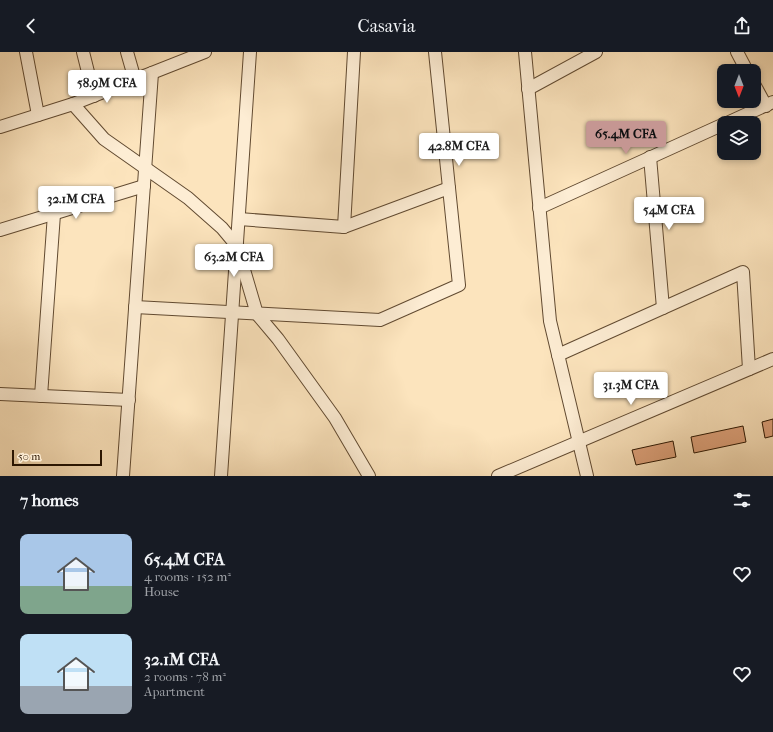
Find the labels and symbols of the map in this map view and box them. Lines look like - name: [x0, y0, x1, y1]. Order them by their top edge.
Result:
- north arrow: [717, 64, 761, 108]
- pin: 58.9M CFA: [61, 70, 153, 104]
- pin: 65.4M CFA: [580, 121, 672, 155]
- pin: 42.8M CFA: [413, 133, 505, 167]
- pin: 32.1M CFA: [30, 186, 122, 220]
- pin: 54M CFA: [632, 197, 706, 231]
- pin: 63.2M CFA: [188, 244, 280, 278]
- pin: 31.3M CFA: [585, 372, 677, 406]
- scale bar: [12, 448, 102, 467]

